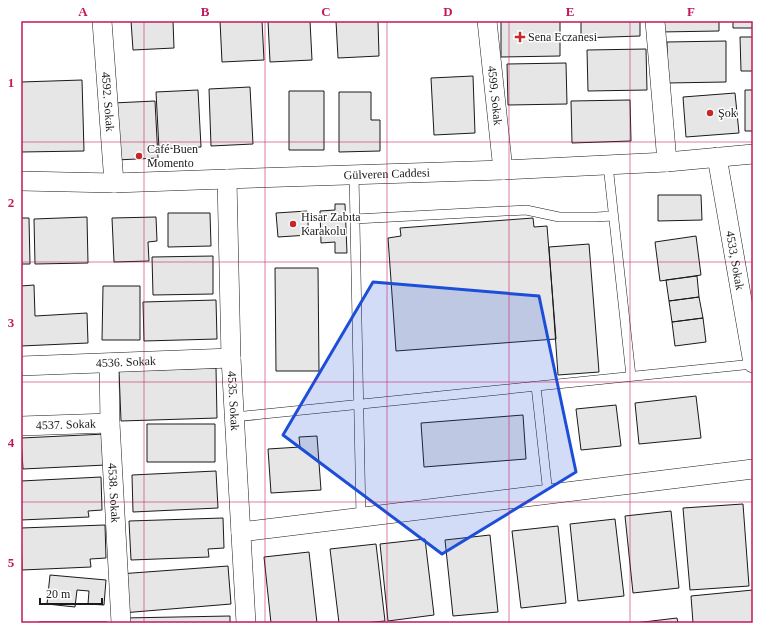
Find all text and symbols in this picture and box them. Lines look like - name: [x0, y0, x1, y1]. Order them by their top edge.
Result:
- text: A: [78, 4, 88, 19]
- text: B: [201, 4, 210, 19]
- text: C: [321, 4, 331, 19]
- text: D: [443, 4, 453, 19]
- text: E: [566, 4, 574, 19]
- text: F: [687, 4, 695, 19]
- place label: Sena Eczanesi: [528, 30, 598, 44]
- marker: Sena Eczanesi: [515, 32, 525, 42]
- street label: 4599, Sokak: [485, 65, 505, 126]
- street label: 4592. Sokak: [99, 71, 117, 132]
- text: 1: [8, 75, 14, 90]
- place label: Şok: [718, 106, 737, 120]
- marker: Şok: [705, 108, 715, 118]
- place label: Café Buen Momento: [147, 142, 198, 170]
- marker: Café Buen Momento: [134, 151, 144, 161]
- street label: Gülveren Caddesi: [343, 165, 431, 182]
- text: 2: [8, 195, 14, 210]
- place label: Hisar Zabıta Karakolu: [301, 210, 361, 238]
- marker: Hisar Zabıta Karakolu: [288, 219, 298, 229]
- street label: 4533, Sokak: [723, 230, 747, 291]
- text: 3: [8, 315, 15, 330]
- street label: 4536. Sokak: [96, 354, 156, 370]
- street label: 4535. Sokak: [225, 371, 242, 431]
- street label: 4537. Sokak: [36, 416, 96, 432]
- text: 4: [8, 435, 15, 450]
- street label: 4538. Sokak: [105, 463, 122, 523]
- text: 5: [8, 555, 15, 570]
- scale bar: [40, 580, 102, 606]
- text: 20 m: [46, 587, 71, 601]

